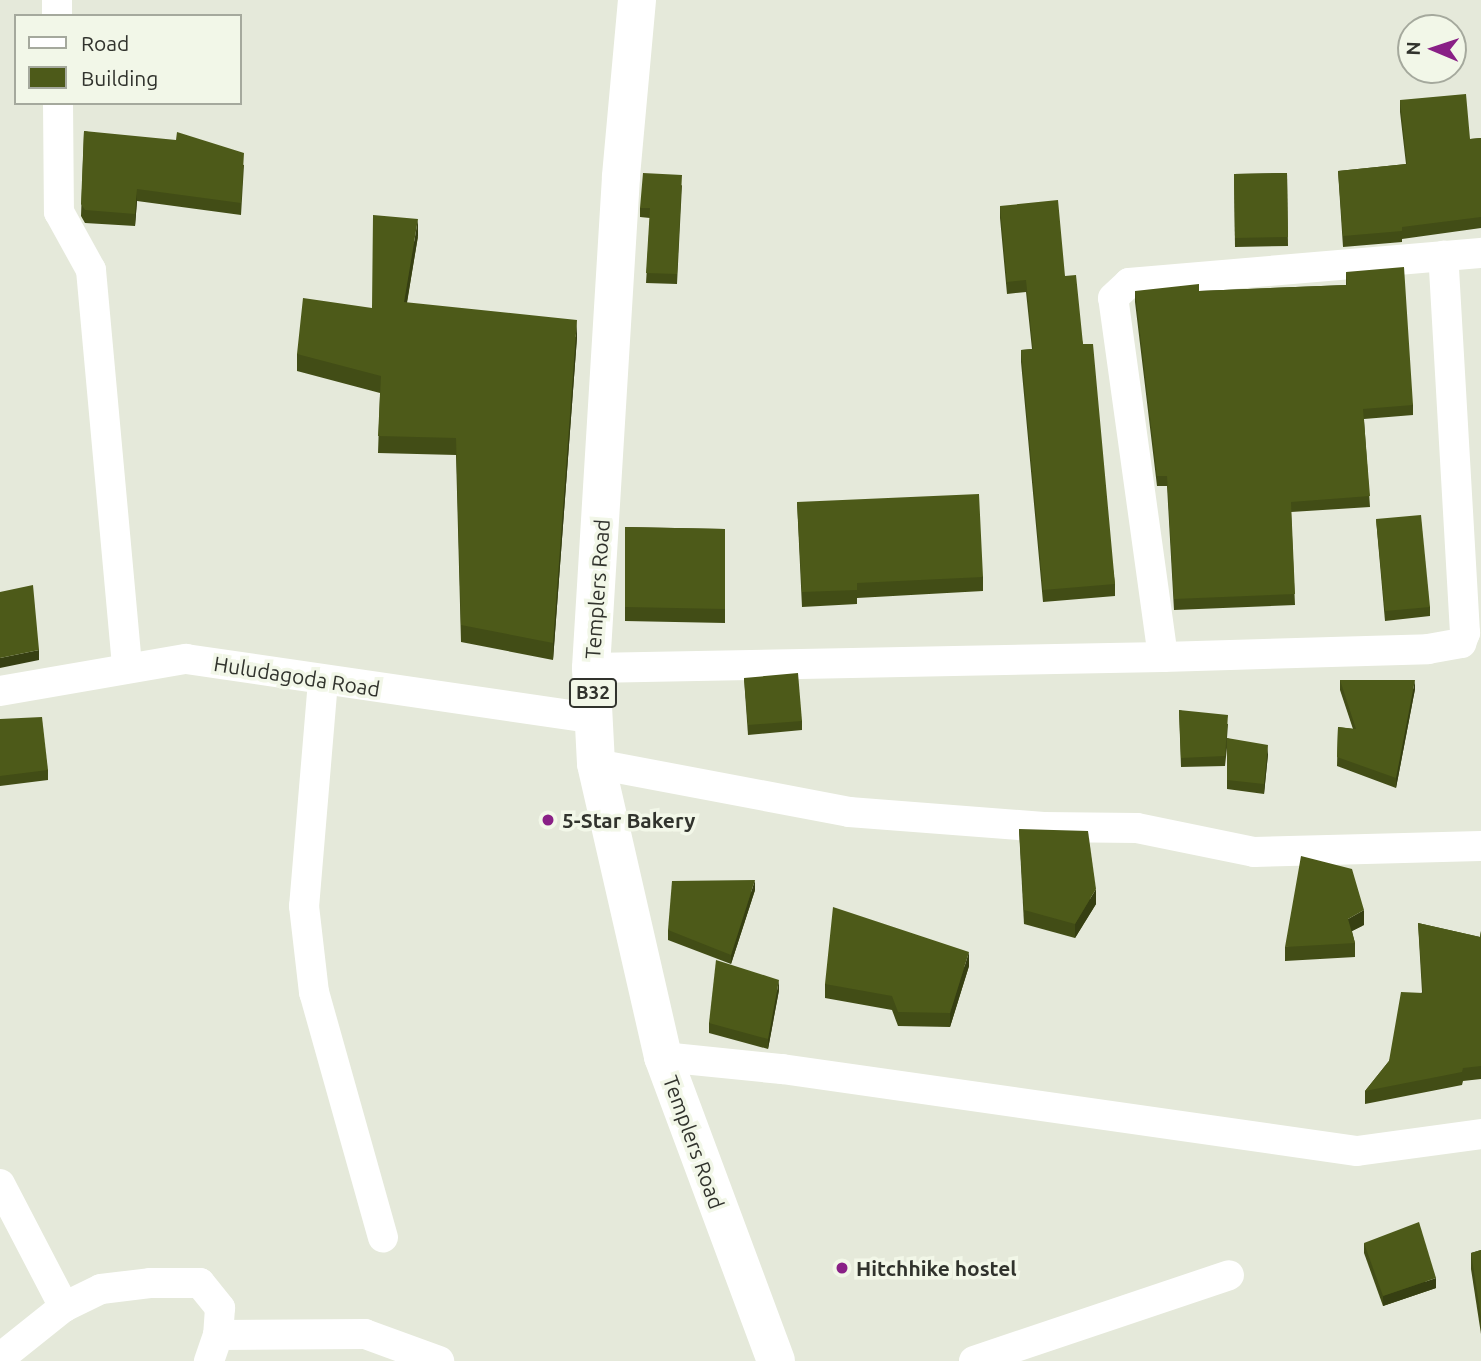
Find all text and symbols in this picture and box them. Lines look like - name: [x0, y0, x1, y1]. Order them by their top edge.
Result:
- legend: [14, 14, 242, 105]
- north arrow: [1397, 14, 1467, 84]
- text: Road: [81, 31, 129, 55]
- text: N: [1402, 41, 1424, 56]
- text: Building: [81, 66, 158, 90]
- street label: Templers Road: [580, 518, 614, 660]
- street label: Huludagoda Road: [212, 650, 382, 702]
- road number: B32: [568, 678, 618, 708]
- place label: 5-Star Bakery: [562, 807, 695, 833]
- marker: 5-Star Bakery: [540, 812, 556, 828]
- street label: Templers Road: [658, 1072, 730, 1212]
- place label: Hitchhike hostel: [856, 1255, 1017, 1281]
- marker: Hitchhike hostel: [834, 1260, 850, 1276]

